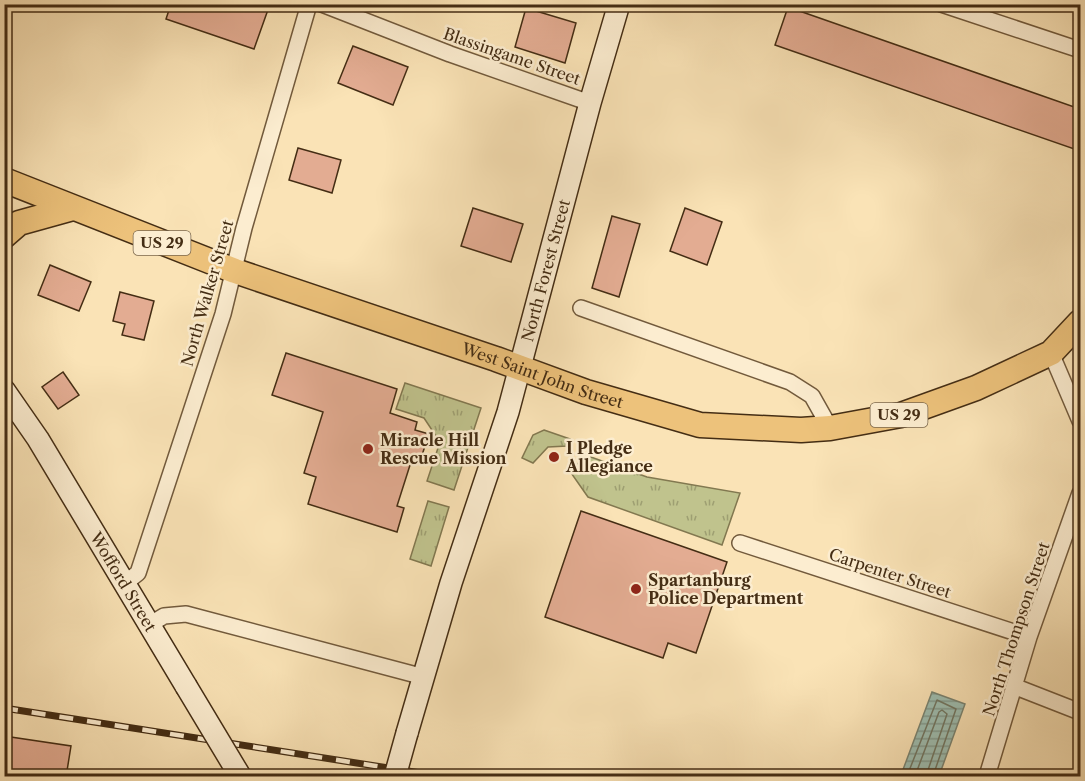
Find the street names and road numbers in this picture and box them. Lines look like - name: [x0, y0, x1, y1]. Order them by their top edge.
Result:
- street label: Blassingame Street: [441, 23, 583, 89]
- street label: North Forest Street: [517, 197, 574, 344]
- street label: North Walker Street: [176, 217, 238, 369]
- road number: US 29: [134, 231, 190, 255]
- street label: West Saint John Street: [458, 338, 626, 412]
- road number: US 29: [870, 403, 928, 427]
- street label: Wofford Street: [86, 527, 161, 635]
- street label: North Thompson Street: [978, 539, 1054, 719]
- street label: Carpenter Street: [827, 544, 954, 602]

